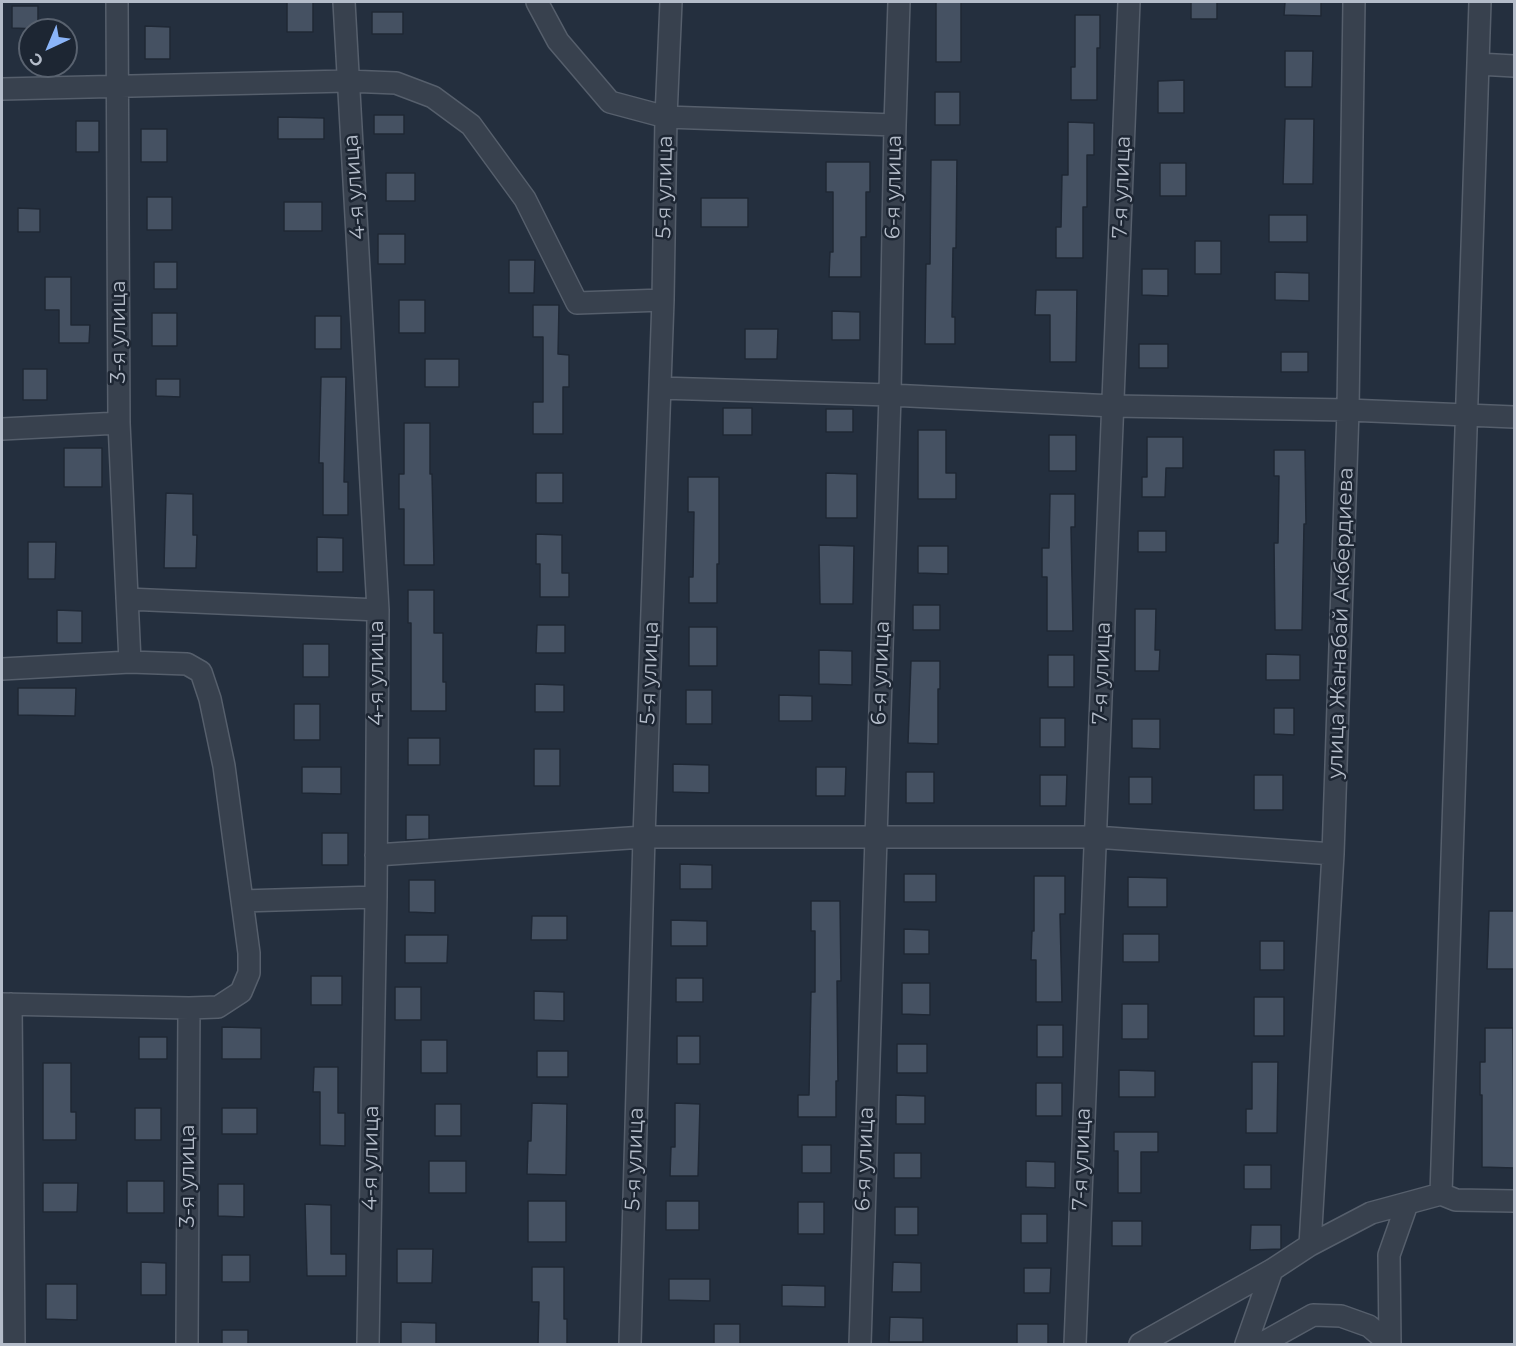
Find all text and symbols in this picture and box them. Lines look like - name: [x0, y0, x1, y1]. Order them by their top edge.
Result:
- north arrow: [18, 18, 78, 78]
- text: С: [26, 49, 47, 71]
- street label: 4-я улица: [339, 134, 371, 240]
- street label: 5-я улица: [652, 135, 678, 239]
- street label: 6-я улица: [880, 135, 908, 239]
- street label: 7-я улица: [1108, 135, 1136, 239]
- street label: 3-я улица: [106, 280, 132, 384]
- street label: улица Жанабай Акбердиева: [1323, 467, 1359, 779]
- street label: 4-я улица: [364, 620, 390, 726]
- street label: 6-я улица: [867, 620, 895, 726]
- street label: 5-я улица: [636, 621, 664, 725]
- street label: 7-я улица: [1088, 621, 1116, 725]
- street label: 4-я улица: [357, 1105, 385, 1211]
- street label: 6-я улица: [851, 1106, 879, 1212]
- street label: 5-я улица: [621, 1107, 649, 1211]
- street label: 7-я улица: [1068, 1107, 1096, 1211]
- street label: 3-я улица: [175, 1124, 201, 1228]

